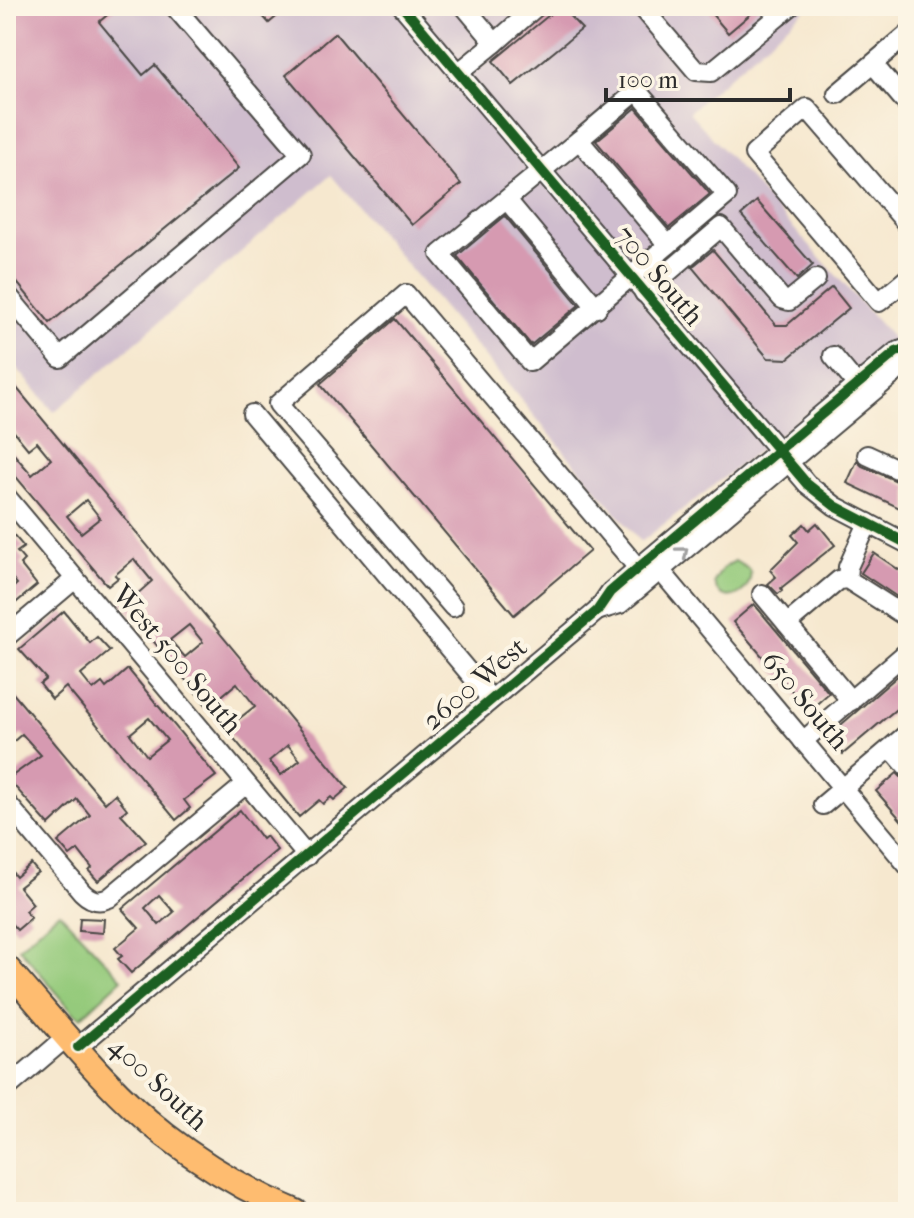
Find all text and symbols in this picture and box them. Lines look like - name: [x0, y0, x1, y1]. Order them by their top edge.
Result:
- scale bar: [606, 52, 790, 102]
- text: 100 m: [618, 66, 678, 94]
- street label: 700 South: [608, 219, 711, 332]
- one-way arrow: [673, 547, 688, 561]
- street label: West 500 South: [105, 577, 250, 741]
- street label: 2600 West: [415, 630, 533, 737]
- street label: 650 South: [755, 644, 857, 757]
- street label: 400 South: [102, 1029, 215, 1138]

